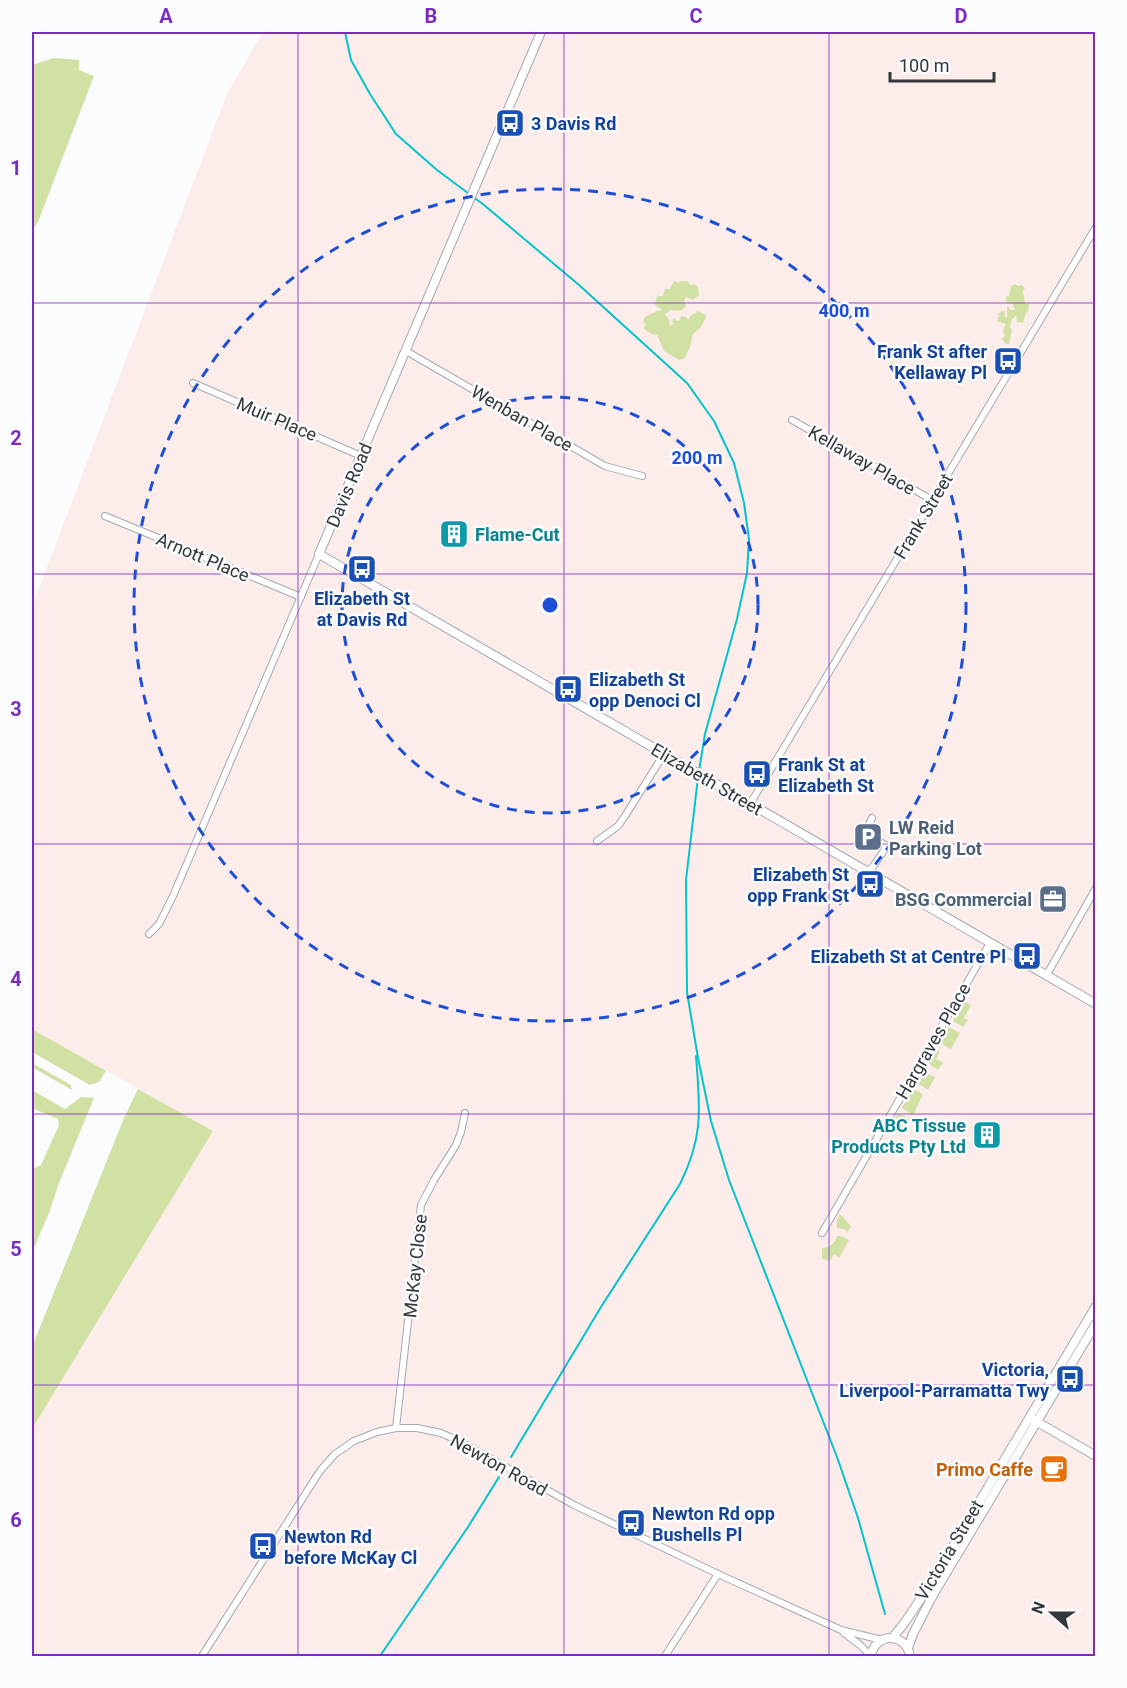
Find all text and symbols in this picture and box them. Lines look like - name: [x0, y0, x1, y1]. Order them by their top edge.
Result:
- text: A: [159, 4, 173, 28]
- text: B: [425, 4, 437, 28]
- text: C: [689, 4, 703, 28]
- text: D: [955, 4, 968, 28]
- scale bar: [890, 45, 994, 83]
- text: 100 m: [899, 55, 950, 76]
- bus stop icon: 3 Davis Rd: [494, 107, 526, 139]
- place label: 3 Davis Rd: [531, 113, 616, 134]
- text: 1: [10, 156, 22, 180]
- text: 400 m: [818, 300, 870, 321]
- place label: Frank St after Kellaway Pl: [877, 341, 987, 383]
- bus stop icon: Frank St after Kellaway Pl: [992, 345, 1024, 377]
- street label: Wenban Place: [467, 380, 577, 456]
- street label: Muir Place: [234, 393, 320, 445]
- street label: Kellaway Place: [805, 421, 919, 499]
- text: 2: [10, 426, 22, 450]
- street label: Davis Road: [322, 440, 376, 530]
- text: 200 m: [671, 447, 723, 468]
- street label: Frank Street: [889, 469, 957, 563]
- building icon: Flame-Cut: [438, 518, 470, 550]
- place label: Flame-Cut: [475, 524, 560, 545]
- street label: Arnott Place: [153, 528, 253, 586]
- bus stop icon: Elizabeth St at Davis Rd: [346, 553, 378, 585]
- place label: Elizabeth St at Davis Rd: [314, 588, 410, 630]
- centre of rings: [540, 595, 560, 615]
- place label: Elizabeth St opp Denoci Cl: [589, 669, 701, 711]
- bus stop icon: Elizabeth St opp Denoci Cl: [552, 673, 584, 705]
- text: 3: [10, 697, 22, 721]
- street label: Elizabeth Street: [648, 739, 767, 819]
- place label: Frank St at Elizabeth St: [778, 754, 874, 796]
- bus stop icon: Frank St at Elizabeth St: [741, 758, 773, 790]
- place label: LW Reid Parking Lot: [889, 817, 982, 859]
- parking icon: LW Reid Parking Lot: [852, 821, 884, 853]
- place label: Elizabeth St opp Frank St: [747, 864, 849, 906]
- bus stop icon: Elizabeth St opp Frank St: [854, 868, 886, 900]
- office icon: BSG Commercial: [1037, 883, 1069, 915]
- place label: BSG Commercial: [895, 889, 1032, 910]
- bus stop icon: Elizabeth St at Centre Pl: [1011, 940, 1043, 972]
- place label: Elizabeth St at Centre Pl: [811, 946, 1006, 967]
- text: 4: [10, 967, 22, 991]
- street label: Hargraves Place: [891, 979, 975, 1103]
- place label: ABC Tissue Products Pty Ltd: [831, 1115, 966, 1157]
- building icon: ABC Tissue Products Pty Ltd: [971, 1119, 1003, 1151]
- street label: McKay Close: [399, 1213, 431, 1319]
- text: 5: [10, 1237, 22, 1261]
- place label: Victoria, Liverpool-Parramatta Twy: [839, 1359, 1050, 1401]
- bus stop icon: Victoria, Liverpool-Parramatta Twy: [1054, 1363, 1086, 1395]
- street label: Newton Road: [447, 1430, 551, 1500]
- cafe icon: Primo Caffe: [1038, 1453, 1070, 1485]
- place label: Primo Caffe: [936, 1459, 1033, 1480]
- street label: Victoria Street: [911, 1496, 987, 1604]
- place label: Newton Rd opp Bushells Pl: [652, 1503, 775, 1545]
- bus stop icon: Newton Rd opp Bushells Pl: [615, 1507, 647, 1539]
- text: 6: [10, 1508, 22, 1532]
- place label: Newton Rd before McKay Cl: [284, 1526, 417, 1568]
- bus stop icon: Newton Rd before McKay Cl: [247, 1530, 279, 1562]
- north arrow: [1022, 1583, 1082, 1643]
- text: N: [1028, 1599, 1049, 1616]

